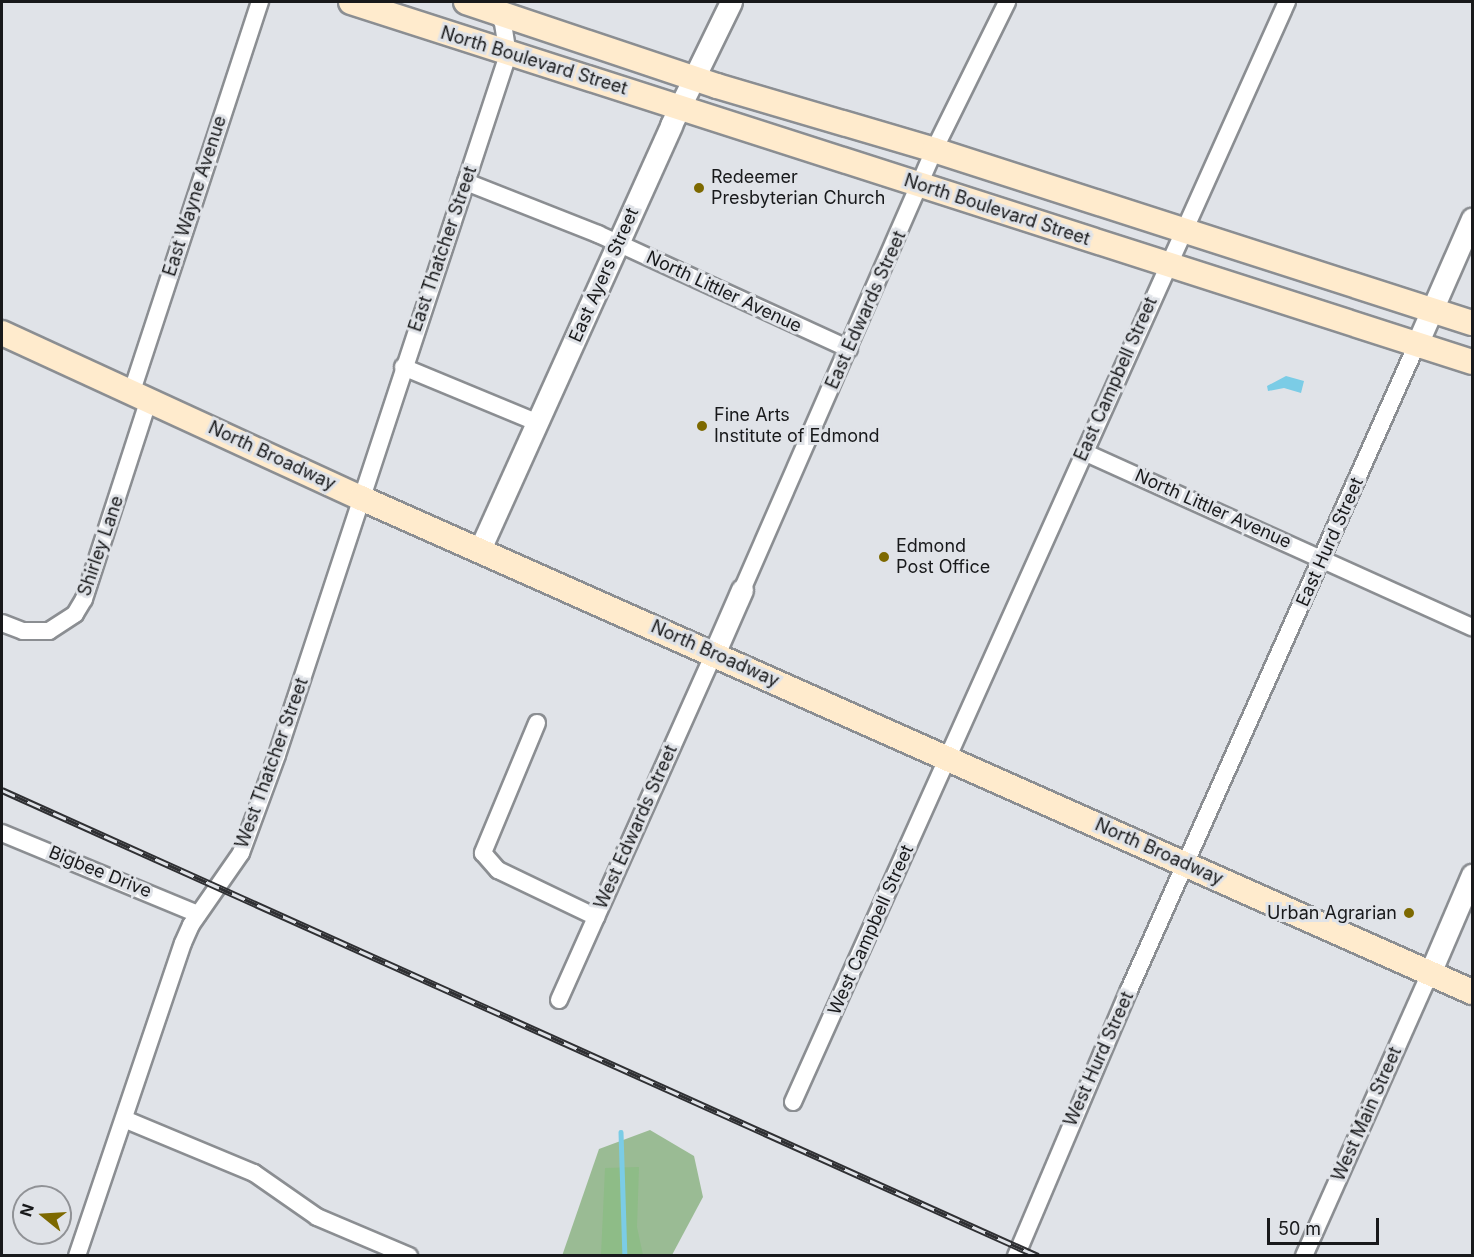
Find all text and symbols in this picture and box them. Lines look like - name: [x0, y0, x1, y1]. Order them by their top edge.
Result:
- street label: North Boulevard Street: [438, 22, 630, 100]
- street label: East Wayne Avenue: [159, 113, 231, 279]
- street label: East Thatcher Street: [405, 163, 481, 335]
- place label: Redeemer Presbyterian Church: [711, 167, 885, 210]
- street label: North Boulevard Street: [901, 170, 1093, 250]
- marker: Redeemer Presbyterian Church: [692, 181, 706, 195]
- street label: East Ayers Street: [565, 204, 643, 346]
- street label: East Edwards Street: [821, 228, 911, 392]
- street label: North Littler Avenue: [643, 247, 805, 337]
- street label: East Campbell Street: [1070, 294, 1162, 464]
- place label: Fine Arts Institute of Edmond: [714, 405, 880, 448]
- street label: North Broadway: [205, 417, 339, 495]
- marker: Fine Arts Institute of Edmond: [695, 419, 709, 433]
- street label: North Littler Avenue: [1132, 465, 1294, 553]
- street label: East Hurd Street: [1292, 474, 1368, 610]
- street label: Shirley Lane: [74, 493, 128, 599]
- place label: Edmond Post Office: [896, 536, 990, 578]
- marker: Edmond Post Office: [877, 550, 891, 564]
- street label: North Broadway: [648, 616, 782, 692]
- street label: West Thatcher Street: [231, 675, 313, 851]
- street label: West Edwards Street: [590, 742, 682, 912]
- street label: North Broadway: [1092, 814, 1226, 890]
- street label: Bigbee Drive: [45, 842, 155, 902]
- street label: West Campbell Street: [824, 842, 918, 1018]
- place label: Urban Agrarian: [1267, 902, 1397, 924]
- marker: Urban Agrarian: [1402, 906, 1416, 920]
- street label: West Hurd Street: [1060, 988, 1138, 1130]
- street label: West Main Street: [1328, 1043, 1406, 1185]
- north arrow: [12, 1185, 72, 1245]
- text: N: [15, 1201, 38, 1219]
- scale bar: [1270, 1206, 1382, 1244]
- text: 50 m: [1278, 1218, 1321, 1239]

